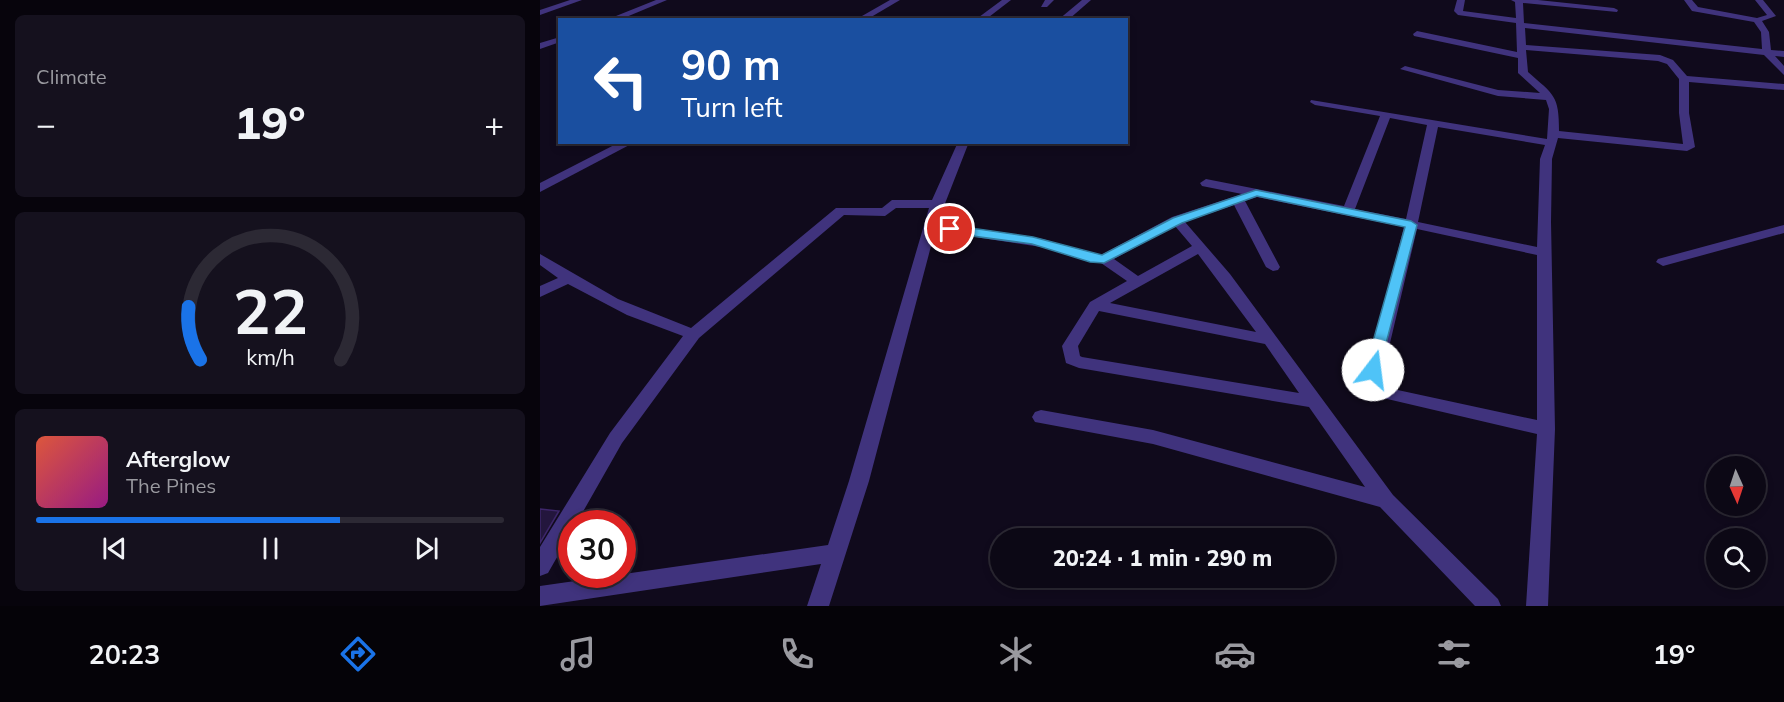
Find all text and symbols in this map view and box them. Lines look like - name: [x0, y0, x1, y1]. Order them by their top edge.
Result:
- text: 90 m: [681, 38, 781, 91]
- icon: left: [582, 42, 660, 120]
- text: Climate: [36, 64, 107, 89]
- text: Turn left: [681, 90, 783, 124]
- text: 19°: [234, 94, 306, 150]
- text: −: [36, 103, 56, 144]
- text: +: [484, 103, 504, 144]
- pin: [924, 203, 975, 254]
- icon: arrive: [933, 212, 966, 245]
- text: 22: [233, 271, 307, 350]
- position arrow: [1341, 338, 1405, 402]
- text: km/h: [246, 343, 294, 370]
- text: Afterglow: [126, 445, 230, 473]
- north arrow: [1706, 456, 1766, 516]
- map controls: [1706, 456, 1766, 588]
- text: The Pines: [126, 473, 216, 498]
- speed limit sign: 30: [558, 510, 636, 588]
- button: search: [1706, 528, 1766, 588]
- icon: previous: [98, 532, 131, 565]
- icon: pause: [254, 532, 287, 565]
- icon: next: [410, 532, 443, 565]
- text: 20:24 · 1 min · 290 m: [1053, 544, 1272, 572]
- icon: directions: [337, 633, 379, 675]
- icon: music: [557, 633, 599, 675]
- icon: phone: [776, 633, 818, 675]
- icon: climate: [995, 633, 1037, 675]
- icon: car: [1214, 633, 1256, 675]
- icon: filters: [1433, 633, 1475, 675]
- text: 20:23: [89, 637, 160, 671]
- text: 19°: [1653, 637, 1695, 671]

